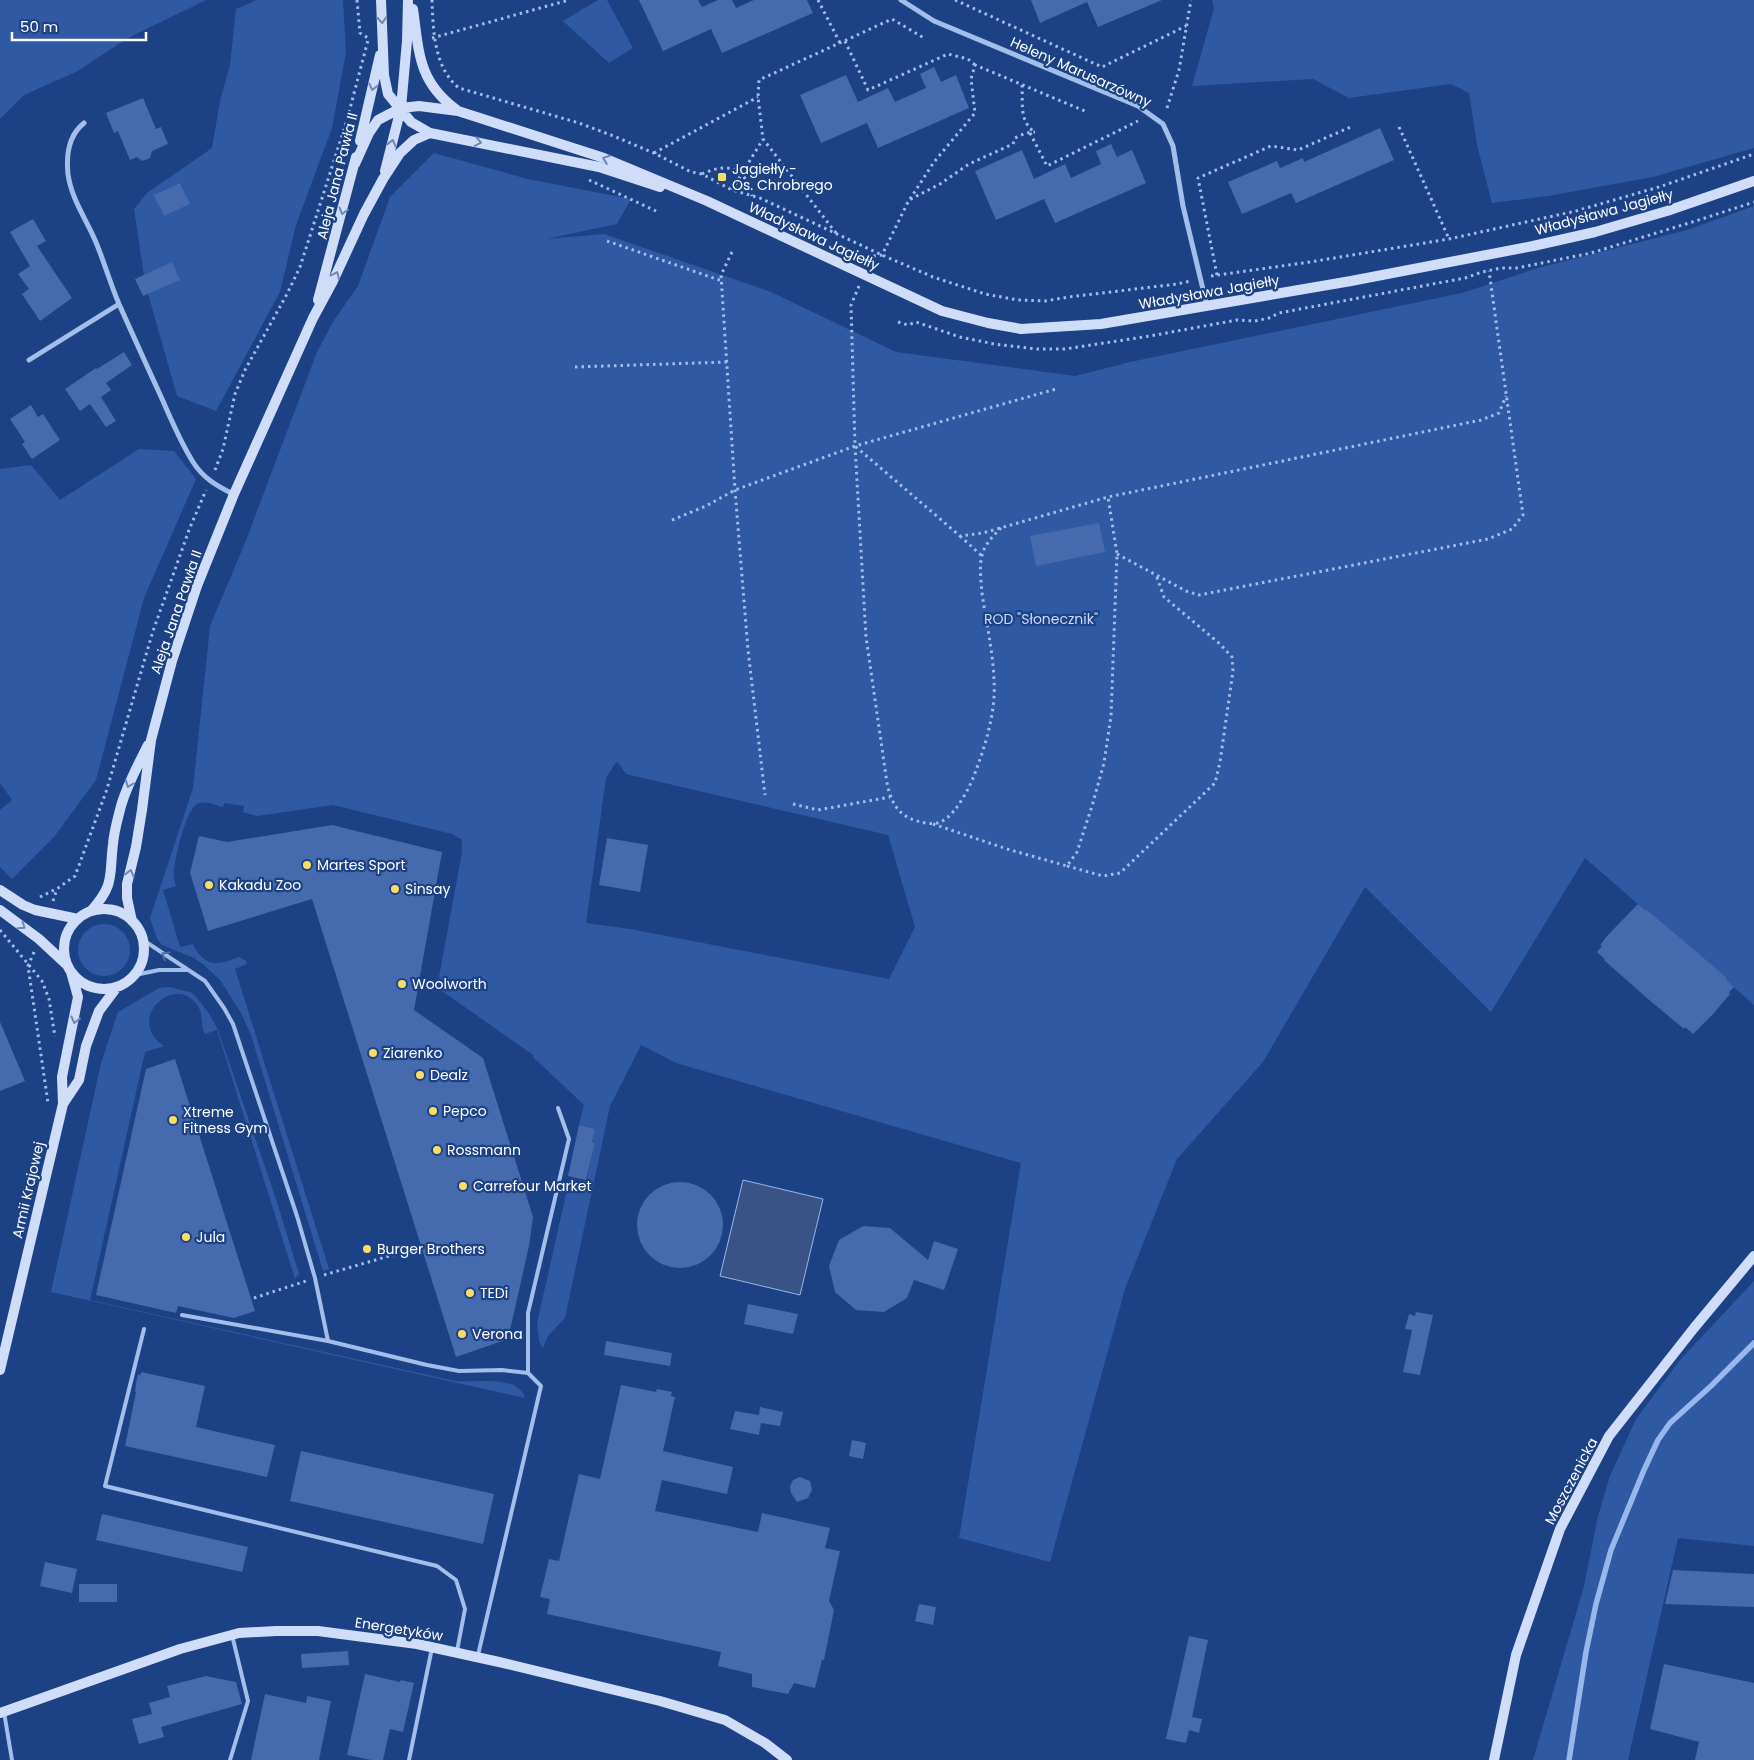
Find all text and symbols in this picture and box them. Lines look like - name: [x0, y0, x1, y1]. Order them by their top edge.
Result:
- scale bar: [12, 10, 146, 42]
- text: 50 m: [20, 16, 58, 37]
- one-way arrow: [377, 16, 388, 24]
- street label: Heleny Marusarzówny: [1007, 32, 1155, 112]
- one-way arrow: [368, 82, 379, 91]
- street label: Aleja Jana Pawła II: [312, 111, 362, 241]
- one-way arrow: [474, 137, 483, 147]
- one-way arrow: [386, 139, 397, 148]
- one-way arrow: [602, 155, 611, 165]
- place label: Jagiełły - Os. Chrobrego: [732, 159, 833, 195]
- marker: Jagiełły - Os. Chrobrego: [716, 171, 728, 183]
- street label: Władysława Jagiełły: [1533, 184, 1675, 240]
- street label: Władysława Jagiełły: [745, 197, 883, 275]
- one-way arrow: [338, 207, 349, 216]
- street label: Władysława Jagiełły: [1137, 270, 1281, 314]
- one-way arrow: [330, 271, 340, 280]
- street label: Aleja Jana Pawła II: [145, 547, 207, 677]
- park label: ROD "Słonecznik": [984, 609, 1098, 629]
- one-way arrow: [125, 779, 136, 788]
- place label: Martes Sport: [317, 855, 406, 875]
- marker: Martes Sport: [301, 859, 313, 871]
- one-way arrow: [124, 868, 135, 877]
- place label: Kakadu Zoo: [219, 875, 301, 895]
- marker: Kakadu Zoo: [203, 879, 215, 891]
- place label: Sinsay: [405, 879, 450, 899]
- marker: Sinsay: [389, 883, 401, 895]
- one-way arrow: [16, 921, 25, 929]
- one-way arrow: [161, 952, 170, 962]
- place label: Woolworth: [412, 974, 487, 994]
- marker: Woolworth: [396, 978, 408, 990]
- one-way arrow: [70, 1015, 80, 1023]
- place label: Ziarenko: [383, 1043, 443, 1063]
- marker: Ziarenko: [367, 1047, 379, 1059]
- place label: Dealz: [430, 1065, 468, 1085]
- marker: Dealz: [414, 1069, 426, 1081]
- place label: Pepco: [443, 1101, 487, 1121]
- place label: Xtreme Fitness Gym: [183, 1102, 268, 1138]
- marker: Pepco: [427, 1105, 439, 1117]
- marker: Xtreme Fitness Gym: [167, 1114, 179, 1126]
- street label: Armii Krajowej: [7, 1140, 49, 1240]
- place label: Rossmann: [447, 1140, 521, 1160]
- marker: Rossmann: [431, 1144, 443, 1156]
- place label: Carrefour Market: [473, 1176, 592, 1196]
- marker: Carrefour Market: [457, 1180, 469, 1192]
- place label: Jula: [196, 1227, 225, 1247]
- marker: Jula: [180, 1231, 192, 1243]
- place label: Burger Brothers: [377, 1239, 485, 1259]
- marker: Burger Brothers: [361, 1243, 373, 1255]
- place label: TEDi: [480, 1283, 508, 1303]
- marker: TEDi: [464, 1287, 476, 1299]
- place label: Verona: [472, 1324, 523, 1344]
- marker: Verona: [456, 1328, 468, 1340]
- street label: Moszczenicka: [1540, 1434, 1602, 1528]
- street label: Energetyków: [354, 1612, 445, 1646]

